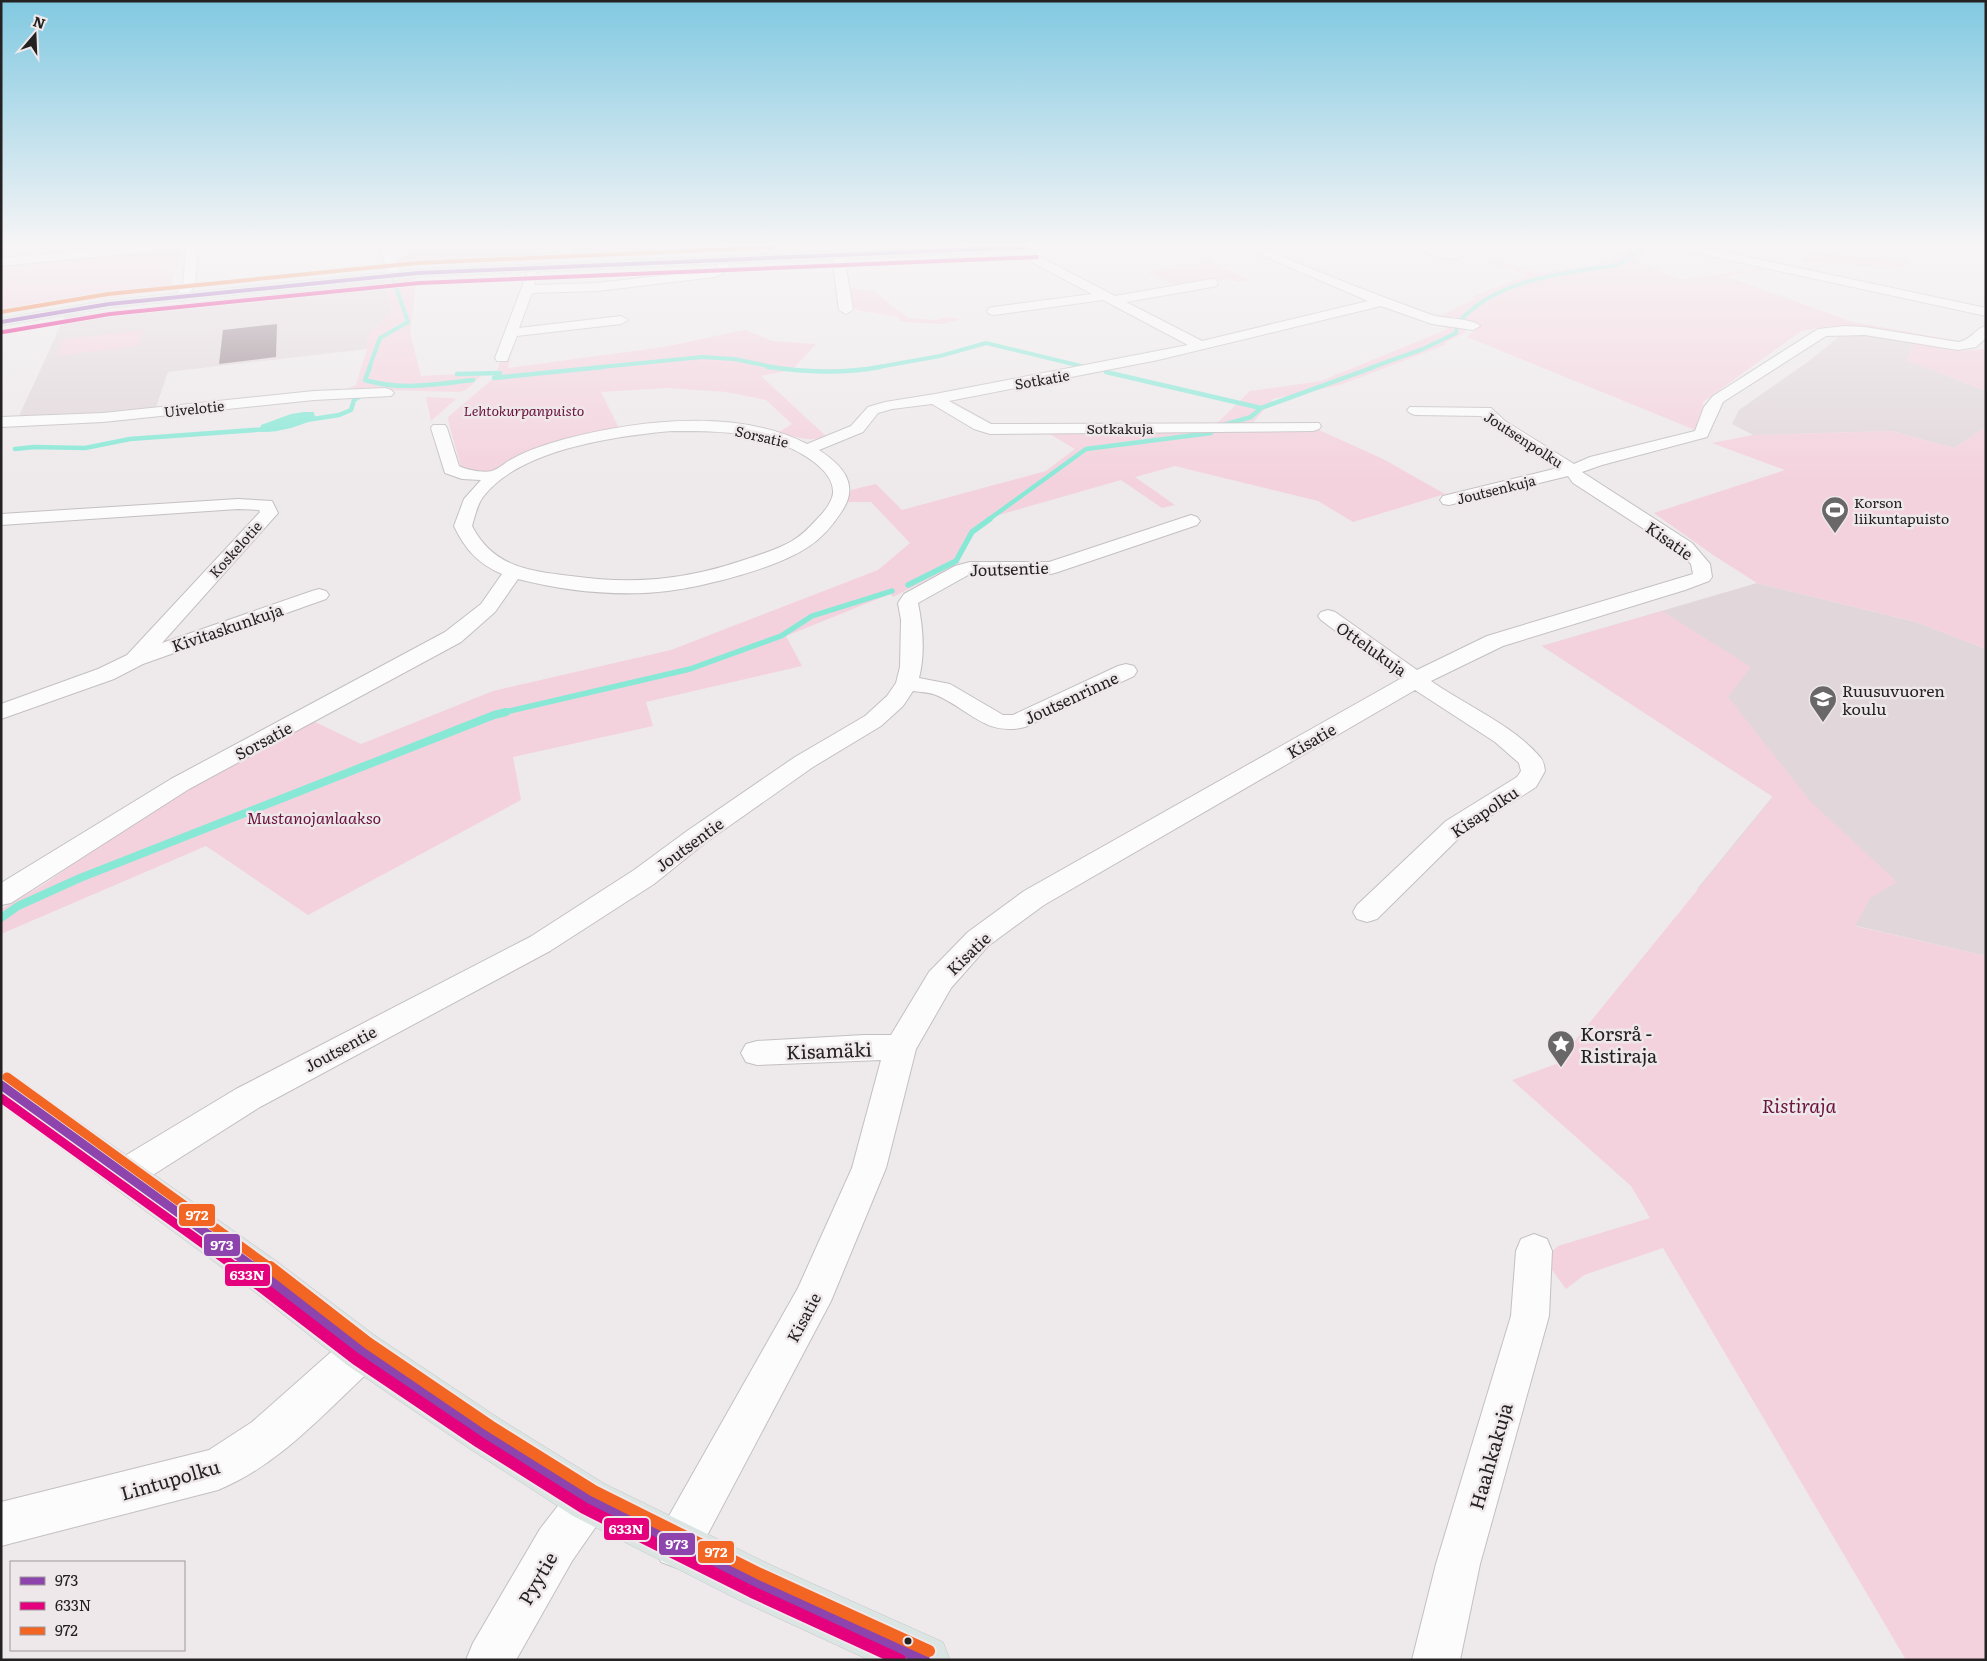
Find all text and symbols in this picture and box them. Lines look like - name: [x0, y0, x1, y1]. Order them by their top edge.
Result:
- north arrow: [10, 10, 60, 60]
- text: N: [31, 10, 49, 33]
- street label: Sotkatie: [1013, 364, 1071, 394]
- street label: Uivelotie: [163, 395, 225, 421]
- park label: Lehtokurpanpuisto: [464, 400, 584, 420]
- street label: Joutsenpolku: [1481, 406, 1567, 472]
- street label: Sotkakuja: [1086, 418, 1154, 438]
- street label: Sorsatie: [733, 420, 791, 452]
- street label: Joutsenkuja: [1454, 469, 1538, 508]
- place label: Korson liikuntapuisto: [1854, 492, 1949, 528]
- sports icon: Korson liikuntapuisto: [1820, 495, 1850, 534]
- street label: Kisatie: [1641, 515, 1699, 565]
- street label: Koskelotie: [204, 516, 266, 582]
- street label: Joutsentie: [969, 555, 1049, 581]
- street label: Kivitaskunkuja: [168, 597, 286, 657]
- street label: Ottelukuja: [1332, 615, 1413, 681]
- street label: Joutsenrinne: [1020, 665, 1122, 729]
- place label: Ruusuvuoren koulu: [1842, 678, 1945, 720]
- school or university icon: Ruusuvuoren koulu: [1808, 684, 1838, 723]
- street label: Sorsatie: [230, 715, 296, 765]
- street label: Kisatie: [1282, 716, 1340, 764]
- street label: Kisapolku: [1445, 779, 1523, 843]
- park label: Mustanojanlaakso: [247, 805, 381, 829]
- street label: Joutsentie: [650, 811, 728, 877]
- street label: Kisatie: [941, 926, 995, 980]
- street label: Joutsentie: [300, 1019, 380, 1077]
- place label: Korsrå - Ristiraja: [1580, 1019, 1658, 1069]
- place icon: Korsrå - Ristiraja: [1546, 1029, 1576, 1068]
- street label: Kisamäki: [786, 1035, 872, 1065]
- park label: Ristiraja: [1762, 1091, 1836, 1119]
- line badge: 972: [178, 1203, 216, 1227]
- text: 972: [185, 1204, 209, 1224]
- line badge: 973: [203, 1233, 241, 1257]
- text: 973: [210, 1234, 234, 1254]
- line badge: 633N: [224, 1263, 271, 1287]
- text: 633N: [229, 1264, 265, 1284]
- street label: Kisatie: [780, 1288, 826, 1346]
- street label: Haahkakuja: [1461, 1399, 1519, 1513]
- street label: Lintupolku: [117, 1451, 223, 1507]
- line badge: 633N: [603, 1517, 650, 1541]
- text: 633N: [608, 1518, 644, 1538]
- line badge: 973: [658, 1532, 696, 1556]
- text: 973: [665, 1533, 689, 1553]
- line badge: 972: [697, 1540, 735, 1564]
- text: 972: [704, 1541, 728, 1561]
- street label: Pyytie: [511, 1546, 563, 1610]
- legend: [10, 1561, 185, 1651]
- text: 973: [55, 1568, 78, 1591]
- text: 633N: [55, 1593, 91, 1616]
- text: 972: [55, 1618, 78, 1641]
- unlabelled marker: [903, 1636, 913, 1646]

